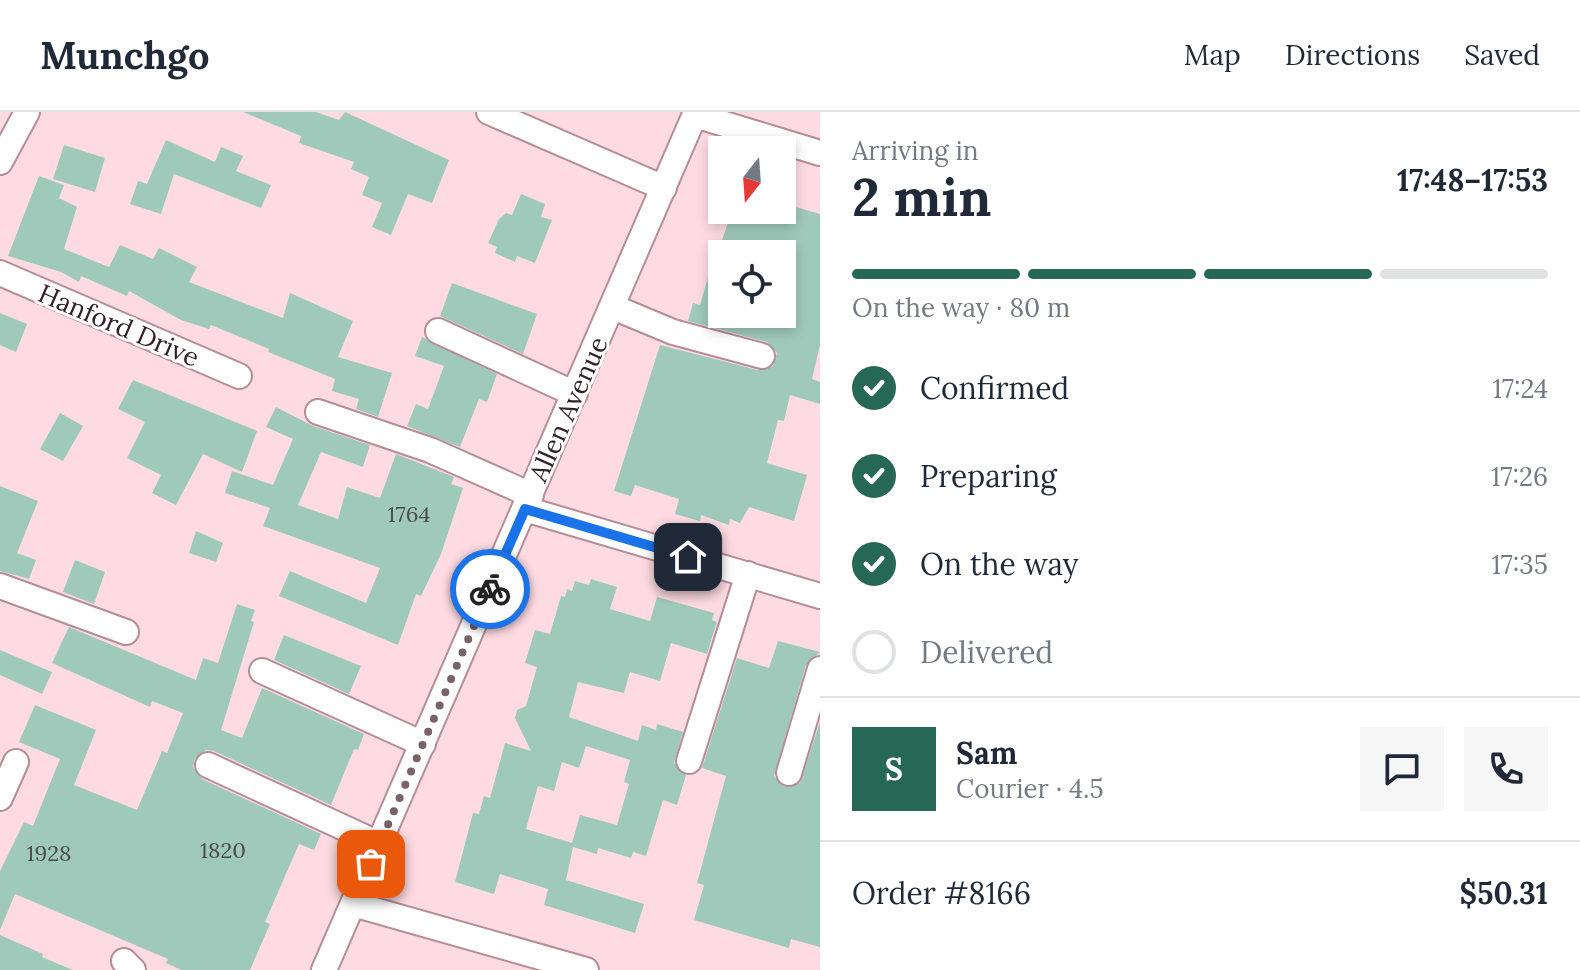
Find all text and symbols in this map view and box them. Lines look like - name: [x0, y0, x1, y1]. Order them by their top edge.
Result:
- text: Munchgo: [40, 31, 209, 79]
- text: Map: [1184, 37, 1241, 73]
- text: Directions: [1285, 37, 1420, 73]
- text: Saved: [1464, 37, 1540, 73]
- text: Arriving in: [852, 134, 979, 167]
- north arrow: [708, 136, 796, 224]
- map controls: [708, 136, 796, 328]
- text: 17:48–17:53: [1397, 161, 1548, 199]
- text: 2 min: [852, 164, 991, 230]
- button: locate: [708, 240, 796, 328]
- street label: Hanford Drive: [34, 276, 204, 374]
- text: On the way · 80 m: [852, 291, 1070, 324]
- street label: Allen Avenue: [521, 331, 615, 488]
- icon: check: [852, 366, 896, 410]
- text: Confirmed: [920, 369, 1069, 407]
- text: 17:24: [1493, 372, 1548, 405]
- icon: check: [852, 454, 896, 498]
- text: Preparing: [920, 457, 1057, 495]
- text: 17:26: [1491, 460, 1548, 493]
- house number: 1764: [388, 500, 430, 528]
- pin: [654, 523, 722, 591]
- icon: home: [666, 535, 710, 579]
- icon: check: [852, 542, 896, 586]
- text: On the way: [920, 545, 1078, 583]
- text: 17:35: [1491, 548, 1548, 581]
- courier: [450, 549, 530, 629]
- icon: bike: [468, 567, 512, 611]
- text: Delivered: [920, 633, 1053, 671]
- button: chat: [1360, 727, 1444, 811]
- button: phone: [1464, 727, 1548, 811]
- text: Sam: [956, 734, 1017, 772]
- text: S: [885, 750, 903, 788]
- text: Courier · 4.5: [956, 772, 1104, 805]
- pin: [337, 830, 405, 898]
- house number: 1820: [200, 836, 246, 864]
- house number: 1928: [27, 839, 71, 867]
- icon: bag: [349, 842, 393, 886]
- text: Order #8166: [852, 874, 1031, 912]
- text: $50.31: [1460, 874, 1548, 912]

